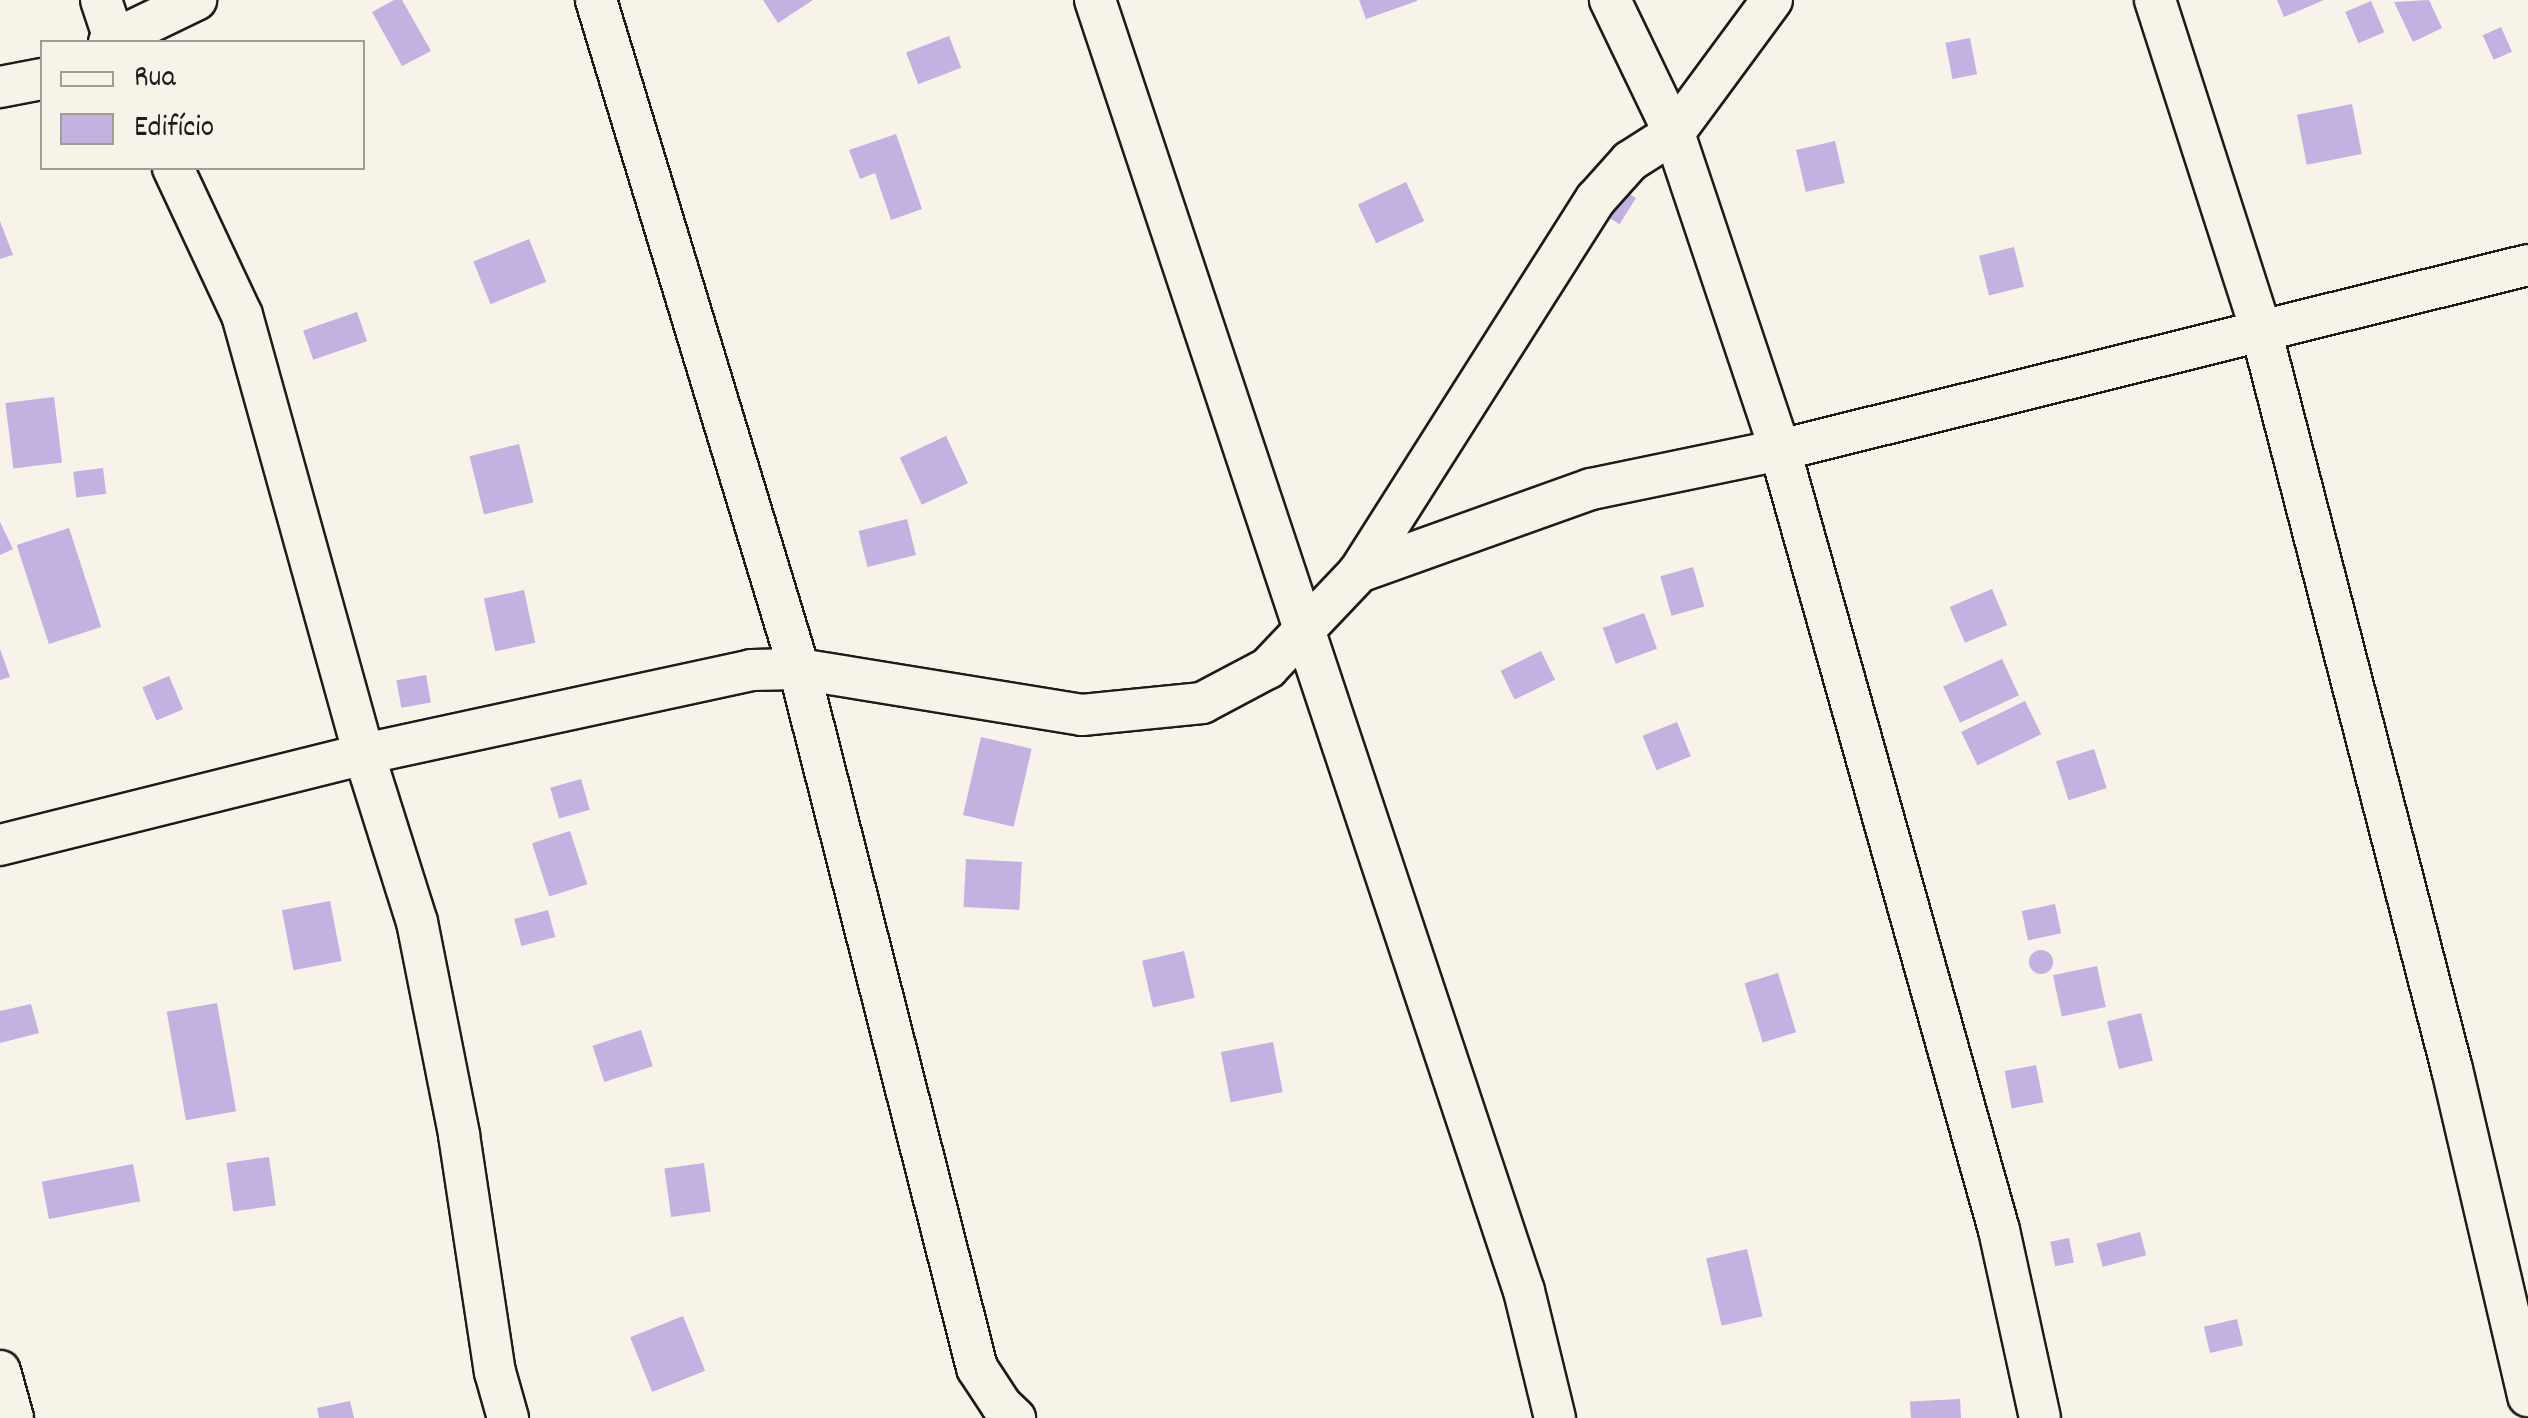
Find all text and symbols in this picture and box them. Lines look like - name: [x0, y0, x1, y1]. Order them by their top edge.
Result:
- legend: [40, 40, 365, 170]
- text: Rua: [134, 58, 176, 101]
- text: Edifício: [134, 108, 214, 151]

